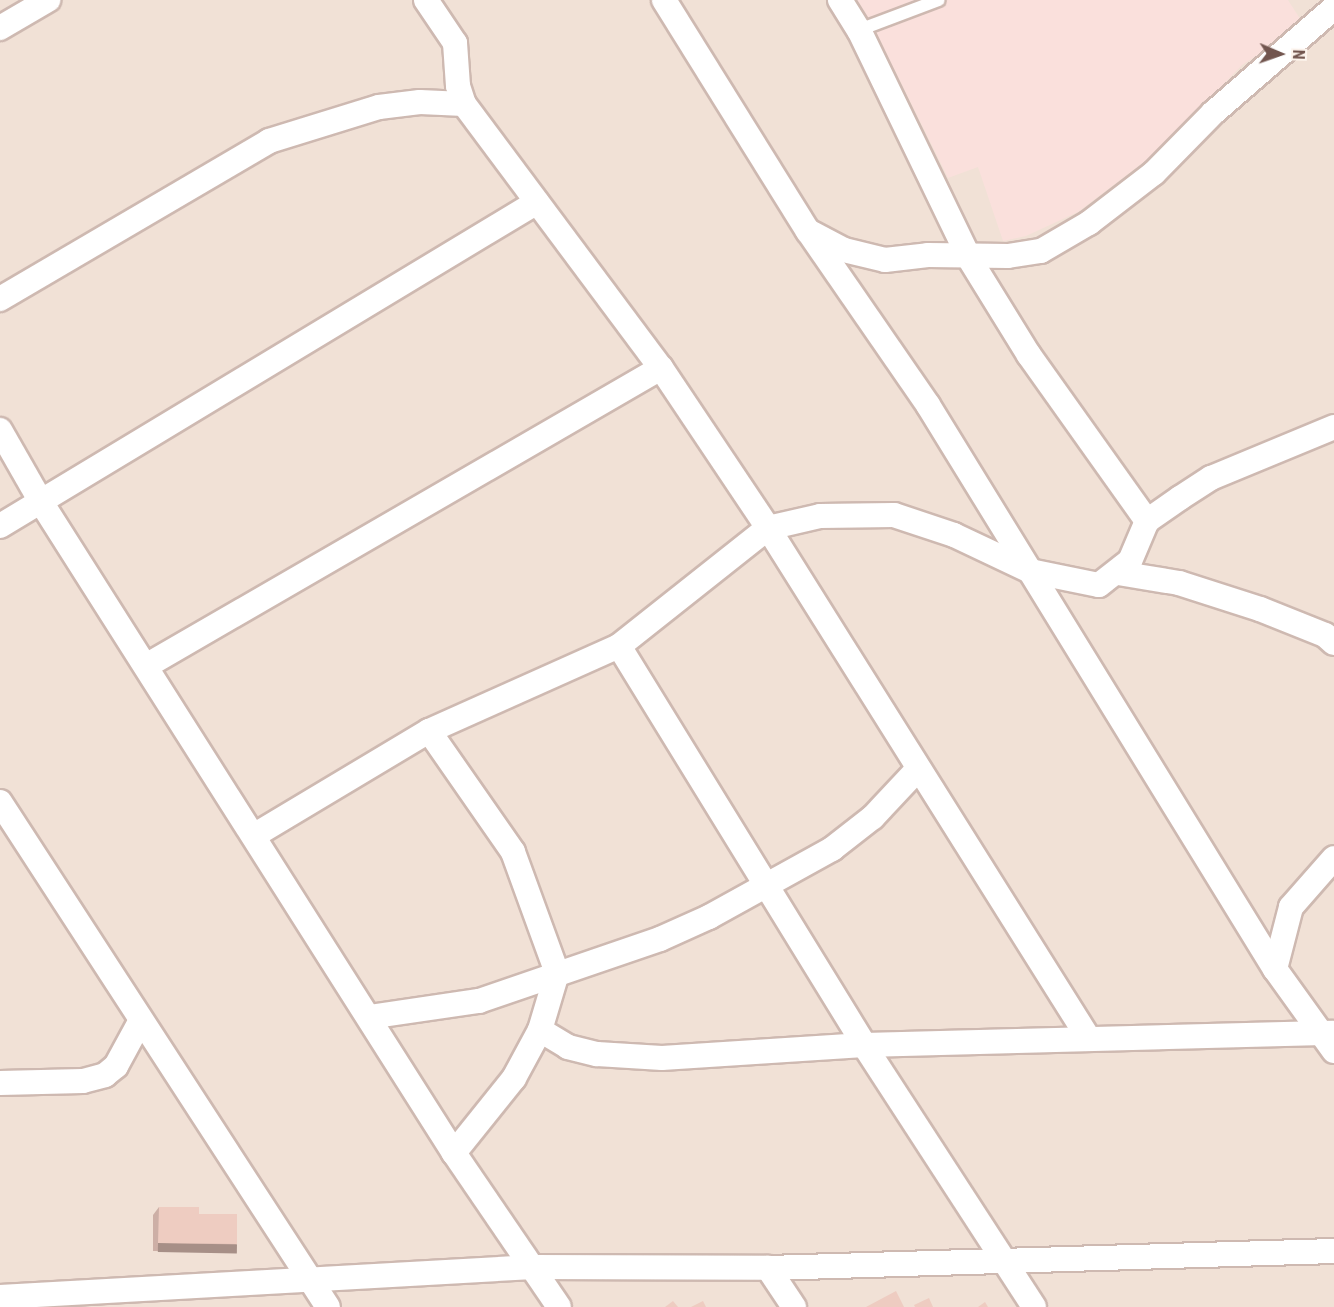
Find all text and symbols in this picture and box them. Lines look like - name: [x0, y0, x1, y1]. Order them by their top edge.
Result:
- north arrow: [1250, 24, 1310, 84]
- text: N: [1289, 49, 1308, 60]

